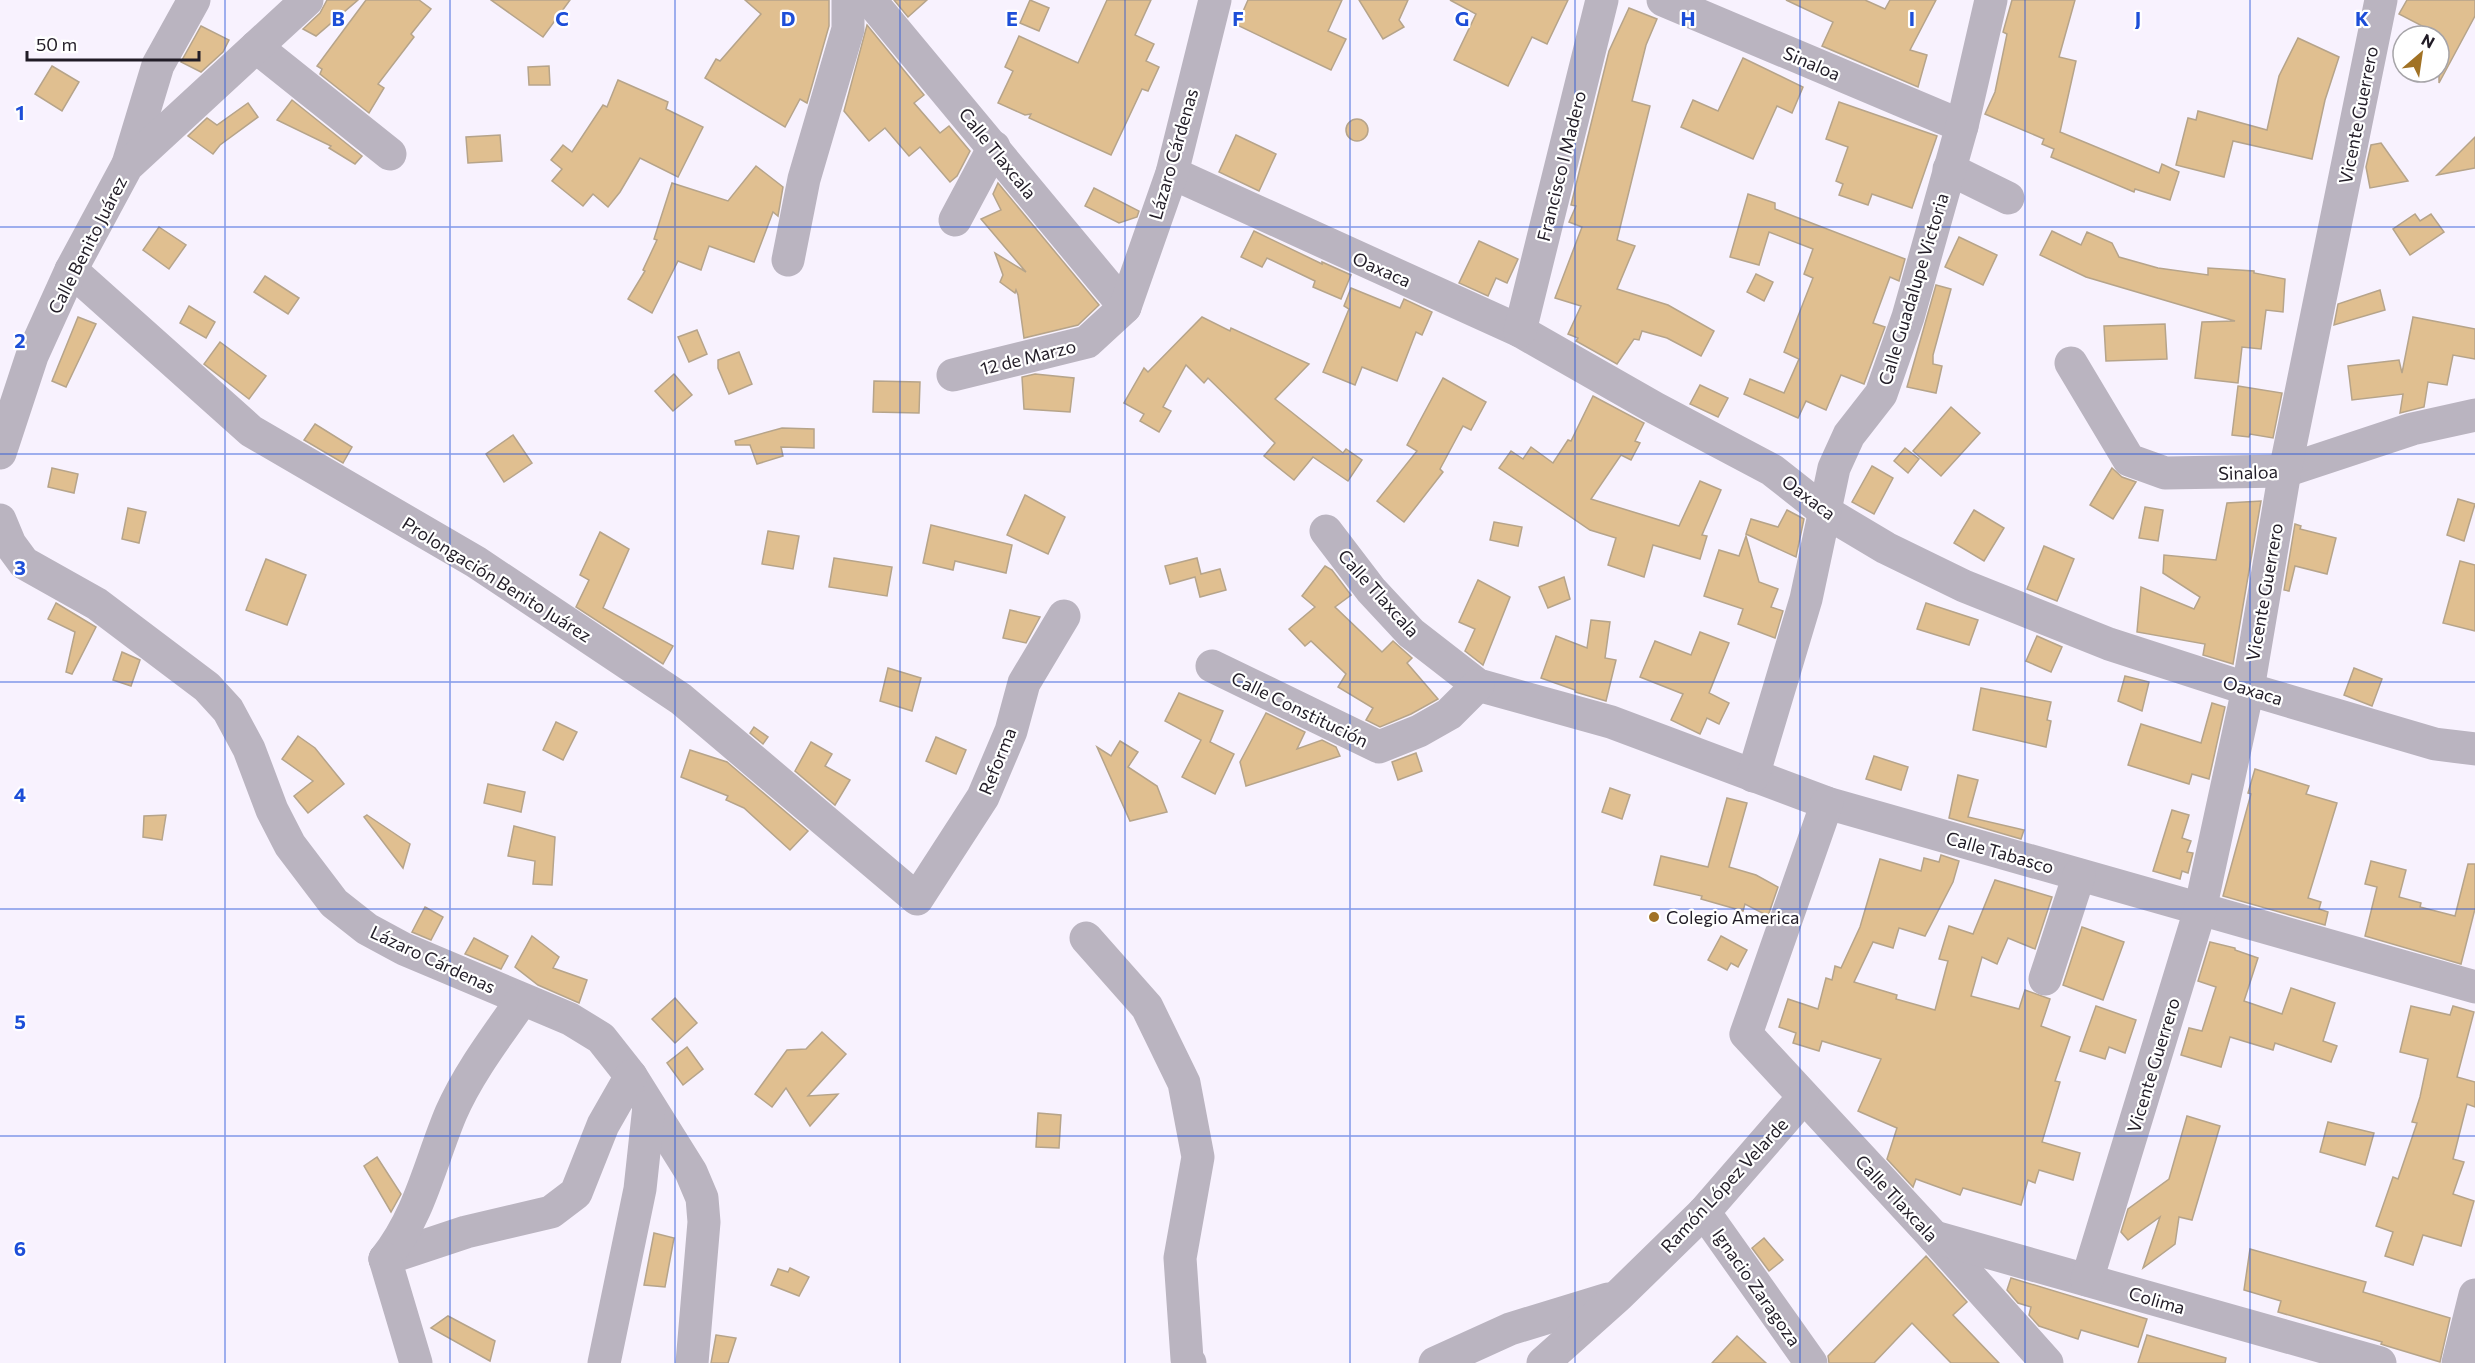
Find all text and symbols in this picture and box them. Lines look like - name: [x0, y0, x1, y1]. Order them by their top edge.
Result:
- text: B: [331, 6, 345, 30]
- text: C: [555, 6, 569, 30]
- text: D: [781, 6, 795, 30]
- text: E: [1006, 6, 1018, 30]
- text: F: [1232, 6, 1244, 30]
- text: G: [1455, 6, 1469, 30]
- text: H: [1681, 6, 1696, 30]
- text: I: [1909, 6, 1915, 30]
- text: J: [2135, 6, 2141, 30]
- text: K: [2355, 6, 2369, 30]
- scale bar: [27, 24, 200, 62]
- north arrow: [2391, 24, 2451, 84]
- text: N: [2419, 29, 2438, 52]
- text: 50 m: [36, 33, 77, 55]
- street label: Sinaloa: [1780, 41, 1844, 85]
- street label: Vicente Guerrero: [2334, 44, 2382, 186]
- street label: Lázaro Cárdenas: [1144, 86, 1202, 222]
- street label: Francisco I Madero: [1532, 89, 1590, 243]
- text: 1: [15, 100, 25, 124]
- street label: Calle Tlaxcala: [955, 103, 1041, 203]
- street label: Calle Benito Juárez: [43, 173, 131, 317]
- street label: Calle Guadalupe Victoria: [1873, 190, 1953, 388]
- street label: Oaxaca: [1349, 246, 1415, 292]
- text: 2: [14, 328, 26, 352]
- street label: 12 de Marzo: [978, 334, 1078, 380]
- street label: Sinaloa: [2218, 460, 2278, 484]
- street label: Oaxaca: [1778, 470, 1840, 524]
- street label: Prolongación Benito Juárez: [398, 512, 596, 646]
- street label: Vicente Guerrero: [2241, 521, 2287, 663]
- street label: Calle Tlaxcala: [1334, 544, 1424, 642]
- text: 3: [14, 555, 26, 579]
- street label: Calle Constitución: [1228, 666, 1372, 752]
- street label: Oaxaca: [2220, 670, 2286, 710]
- street label: Reforma: [974, 724, 1020, 798]
- text: 4: [14, 782, 26, 806]
- street label: Calle Tabasco: [1944, 826, 2056, 878]
- place label: Colegio America: [1666, 906, 1800, 928]
- marker: Colegio America: [1647, 910, 1661, 924]
- street label: Lázaro Cárdenas: [367, 920, 499, 998]
- street label: Vicente Guerrero: [2122, 995, 2184, 1135]
- text: 5: [14, 1009, 26, 1033]
- street label: Ramón López Velarde: [1656, 1113, 1792, 1257]
- street label: Calle Tlaxcala: [1851, 1150, 1943, 1246]
- street label: Ignacio Zaragoza: [1708, 1224, 1806, 1350]
- text: 6: [14, 1236, 26, 1260]
- street label: Colima: [2126, 1282, 2188, 1318]

